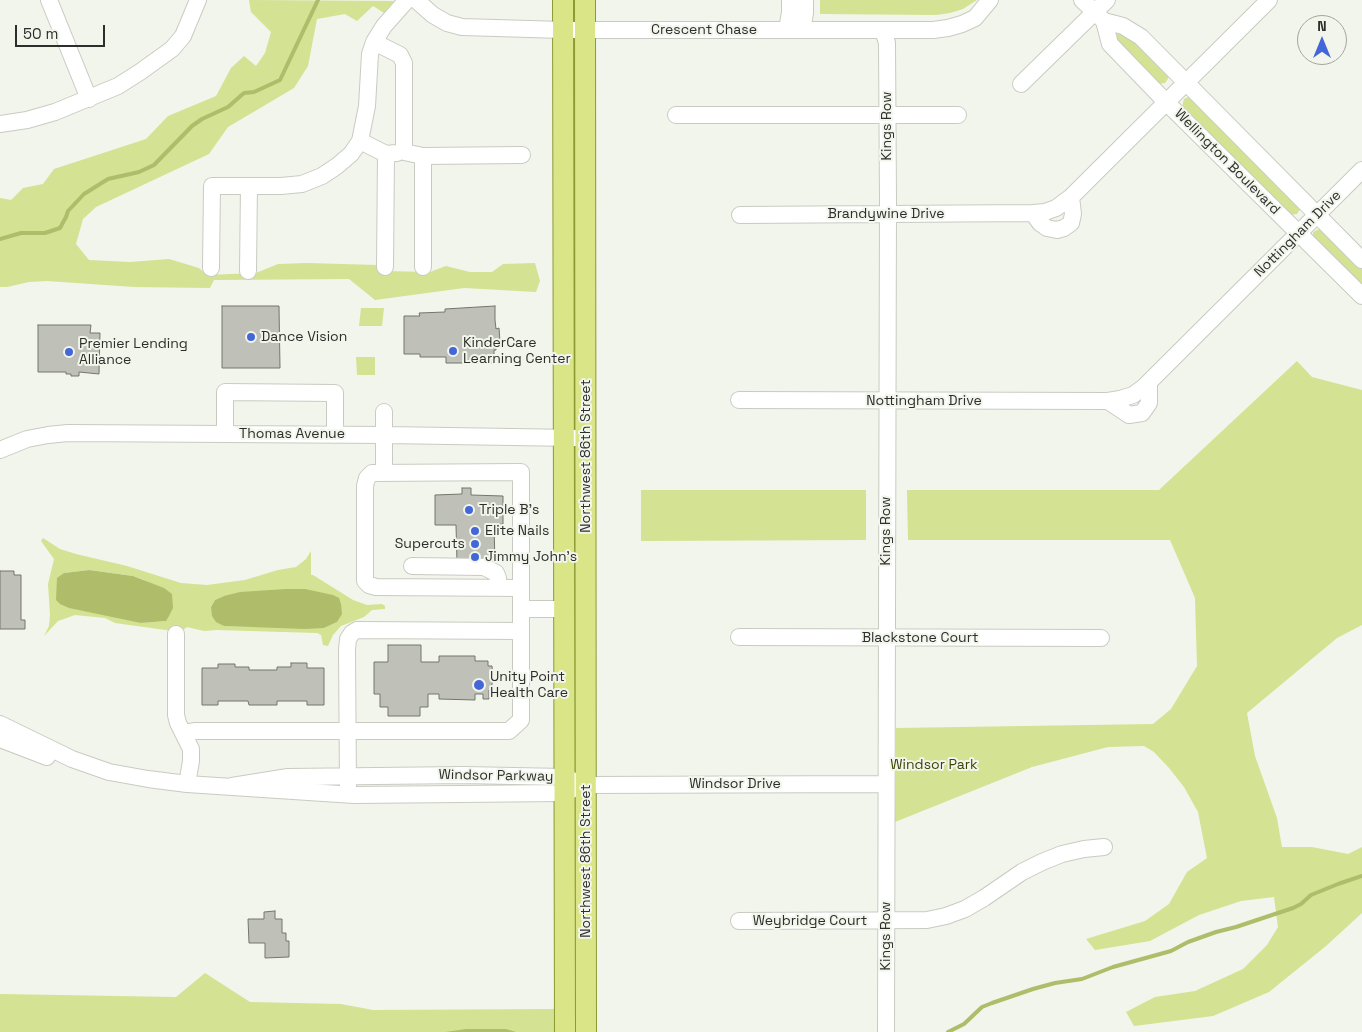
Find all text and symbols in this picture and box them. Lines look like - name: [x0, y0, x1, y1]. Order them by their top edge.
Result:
- scale bar: [18, 15, 108, 47]
- north arrow: [1297, 15, 1347, 65]
- text: N: [1317, 17, 1327, 35]
- street label: Crescent Chase: [651, 22, 757, 38]
- text: 50 m: [23, 24, 58, 43]
- street label: Kings Row: [879, 91, 895, 161]
- street label: Wellington Boulevard: [1171, 106, 1283, 218]
- street label: Nottingham Drive: [1251, 187, 1345, 281]
- street label: Brandywine Drive: [827, 206, 945, 222]
- place label: Dance Vision: [261, 329, 347, 345]
- marker: Dance Vision: [245, 331, 257, 343]
- place label: KinderCare Learning Center: [463, 335, 571, 368]
- place label: Premier Lending Alliance: [79, 336, 188, 368]
- marker: KinderCare Learning Center: [447, 345, 459, 357]
- marker: Premier Lending Alliance: [63, 346, 75, 358]
- street label: Northwest 86th Street: [578, 379, 594, 533]
- street label: Nottingham Drive: [866, 393, 982, 409]
- street label: Thomas Avenue: [239, 426, 345, 442]
- street label: Kings Row: [878, 496, 894, 566]
- place label: Triple B's: [479, 502, 539, 518]
- marker: Triple B's: [463, 504, 475, 516]
- place label: Elite Nails: [485, 523, 549, 539]
- marker: Elite Nails: [469, 525, 481, 537]
- place label: Supercuts: [395, 536, 465, 552]
- marker: Supercuts: [469, 538, 481, 550]
- place label: Jimmy John's: [485, 549, 577, 565]
- marker: Jimmy John's: [469, 551, 481, 563]
- street label: Blackstone Court: [862, 630, 978, 646]
- place label: Unity Point Health Care: [490, 669, 568, 702]
- marker: Unity Point Health Care: [472, 678, 486, 692]
- park label: Windsor Park: [890, 757, 978, 773]
- street label: Windsor Parkway: [438, 767, 554, 785]
- street label: Windsor Drive: [689, 776, 781, 792]
- street label: Northwest 86th Street: [578, 784, 594, 938]
- street label: Kings Row: [878, 901, 894, 971]
- street label: Weybridge Court: [753, 913, 867, 929]

